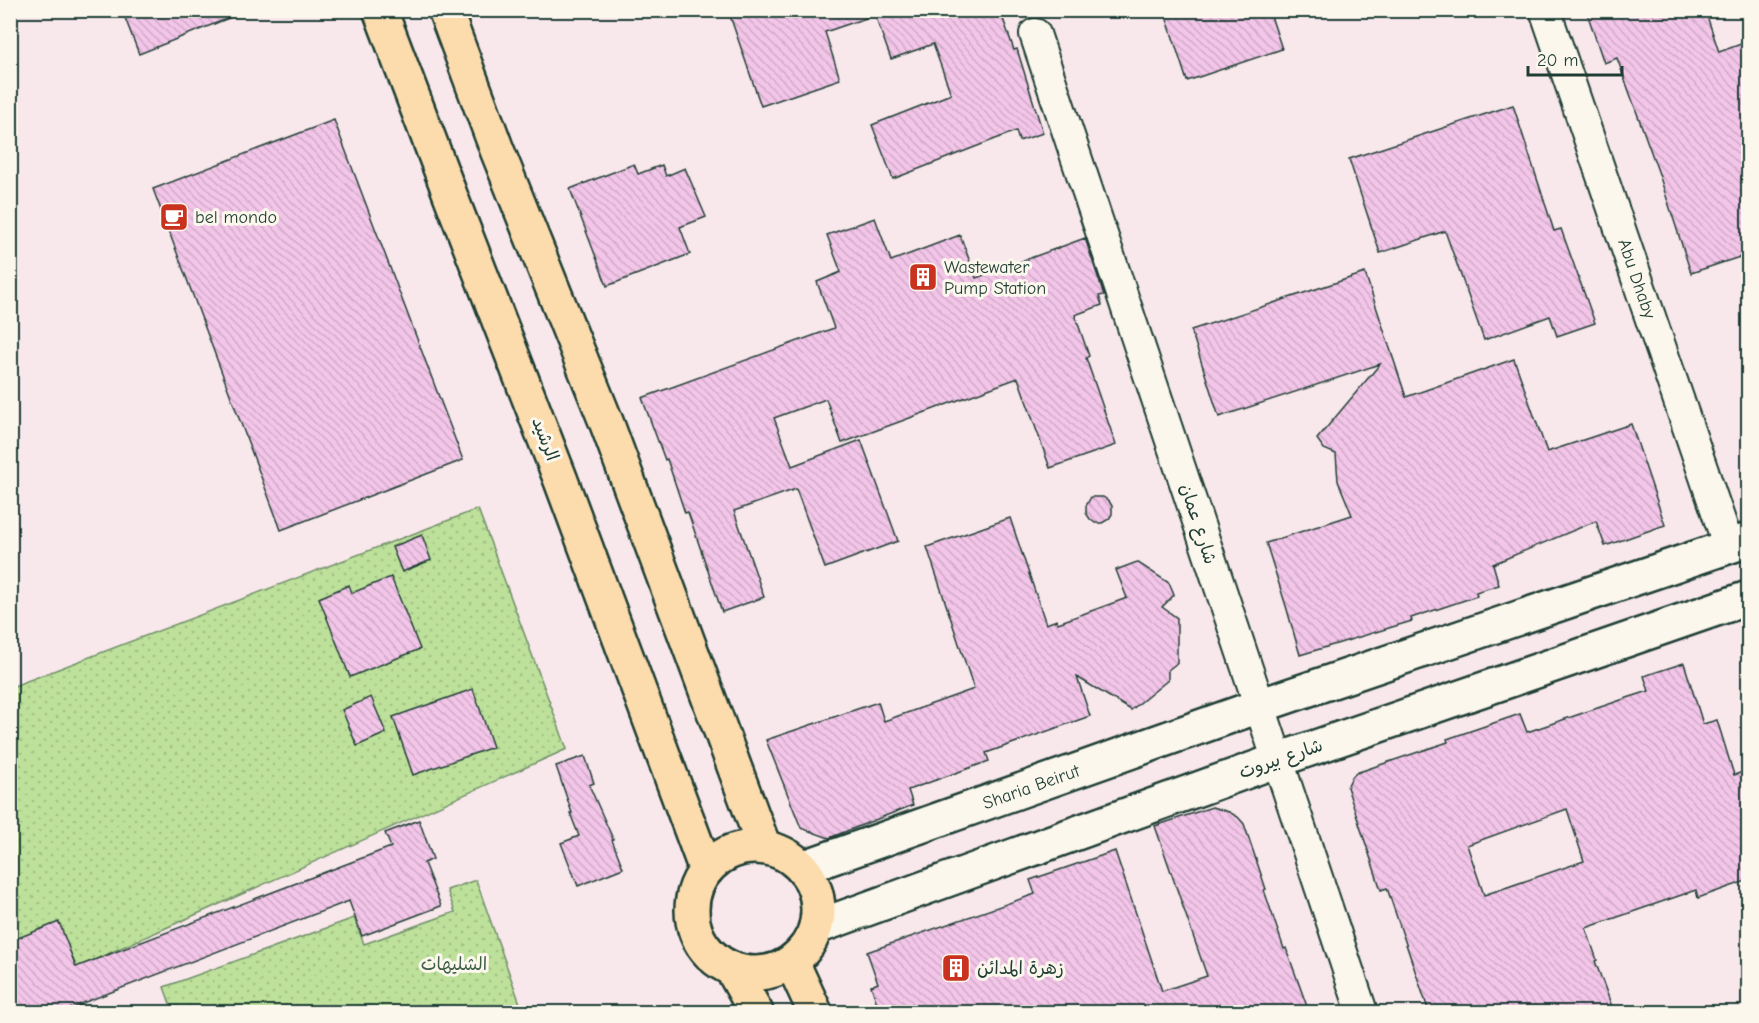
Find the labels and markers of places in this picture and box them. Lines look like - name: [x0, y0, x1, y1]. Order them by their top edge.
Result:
- cafe icon: bel mondo: [158, 201, 190, 233]
- place label: bel mondo: [195, 207, 277, 228]
- place label: Wastewater Pump Station: [944, 257, 1046, 299]
- building icon: Wastewater Pump Station: [907, 261, 939, 293]
- building icon: زهرة المدائن: [940, 952, 972, 984]
- place label: زهرة المدائن: [977, 958, 1064, 979]

